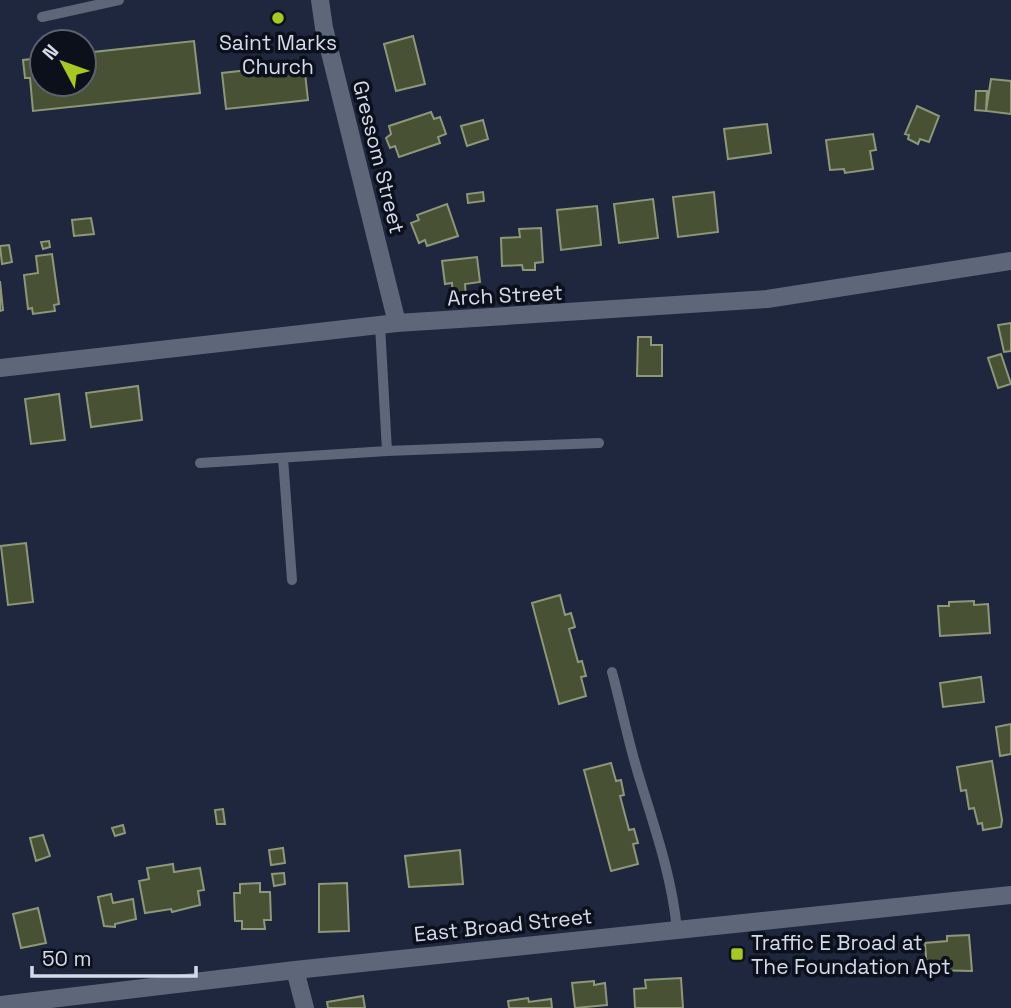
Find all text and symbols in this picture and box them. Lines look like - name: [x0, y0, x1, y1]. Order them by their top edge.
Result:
- marker: Saint Marks Church: [270, 10, 286, 26]
- north arrow: [28, 28, 98, 98]
- place label: Saint Marks Church: [219, 29, 337, 80]
- text: N: [37, 39, 64, 65]
- street label: Gressom Street: [347, 78, 411, 236]
- street label: Arch Street: [446, 278, 564, 312]
- street label: East Broad Street: [413, 902, 593, 948]
- place label: Traffic E Broad at The Foundation Apt: [751, 929, 951, 980]
- scale bar: [32, 934, 196, 978]
- text: 50 m: [42, 945, 92, 972]
- marker: Traffic E Broad at The Foundation Apt: [729, 946, 745, 962]

